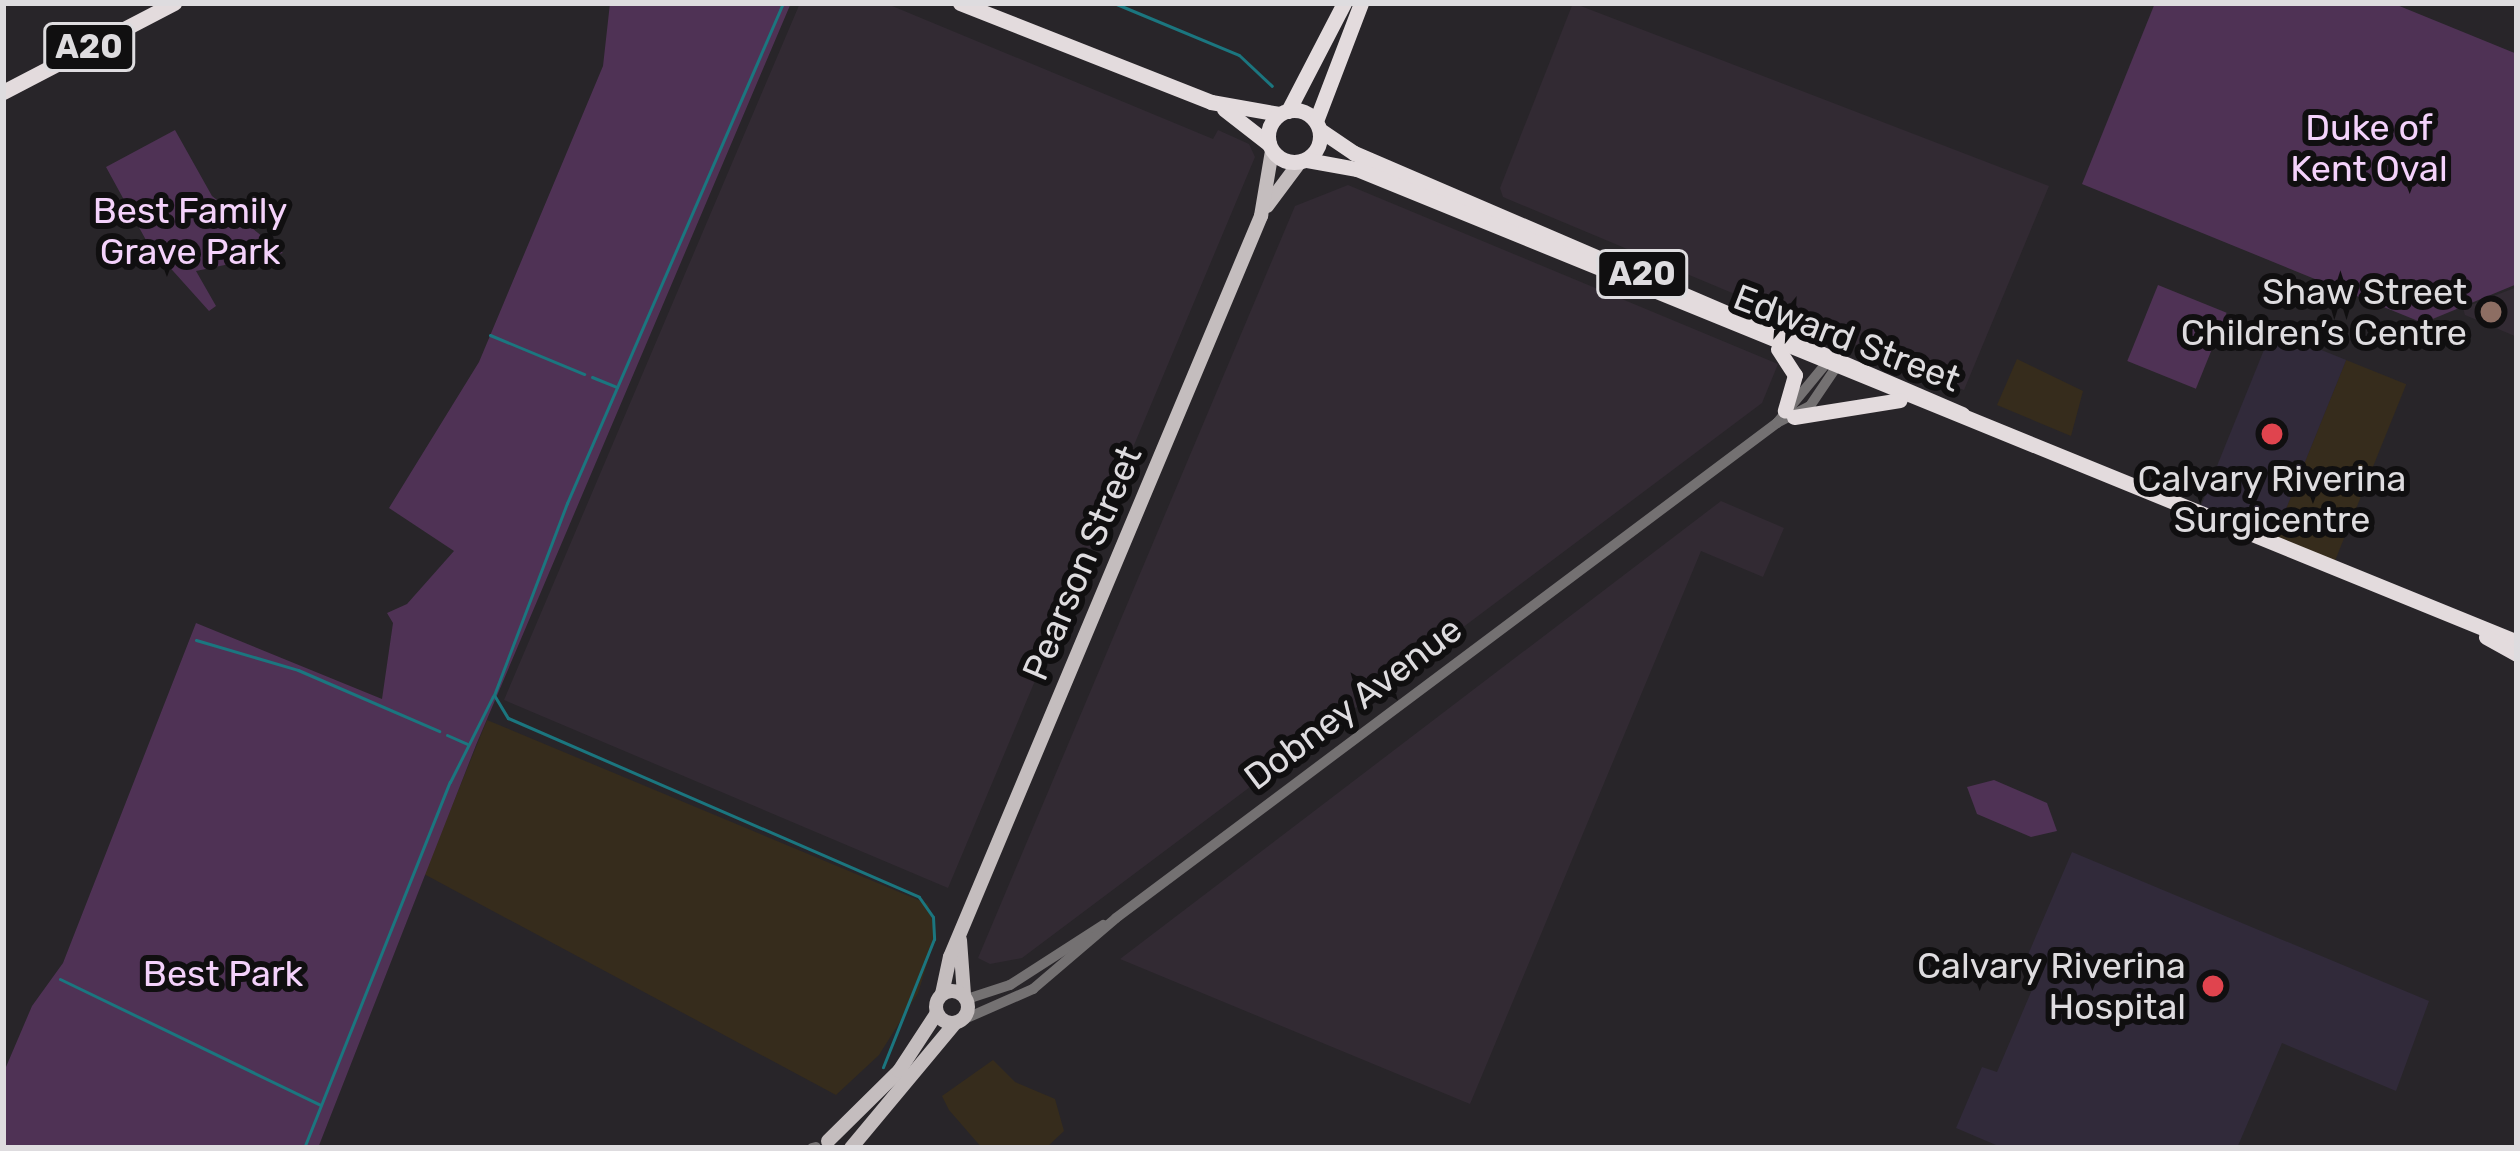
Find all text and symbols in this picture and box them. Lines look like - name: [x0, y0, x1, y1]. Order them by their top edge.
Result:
- road number: A20: [41, 20, 137, 74]
- park label: Duke of Kent Oval: [2290, 105, 2448, 190]
- park label: Best Family Grave Park: [93, 188, 287, 273]
- road number: A20: [1594, 247, 1690, 301]
- place label: Shaw Street Children’s Centre: [2181, 269, 2467, 354]
- street label: Edward Street: [1728, 275, 1966, 401]
- marker: Shaw Street Children’s Centre: [2478, 299, 2504, 325]
- marker: Calvary Riverina Surgicentre: [2256, 418, 2288, 450]
- street label: Pearson Street: [1013, 439, 1151, 687]
- place label: Calvary Riverina Surgicentre: [2137, 456, 2407, 541]
- street label: Dobney Avenue: [1235, 607, 1471, 799]
- place label: Calvary Riverina Hospital: [1916, 943, 2186, 1028]
- park label: Best Park: [143, 952, 303, 996]
- marker: Calvary Riverina Hospital: [2197, 970, 2229, 1002]

